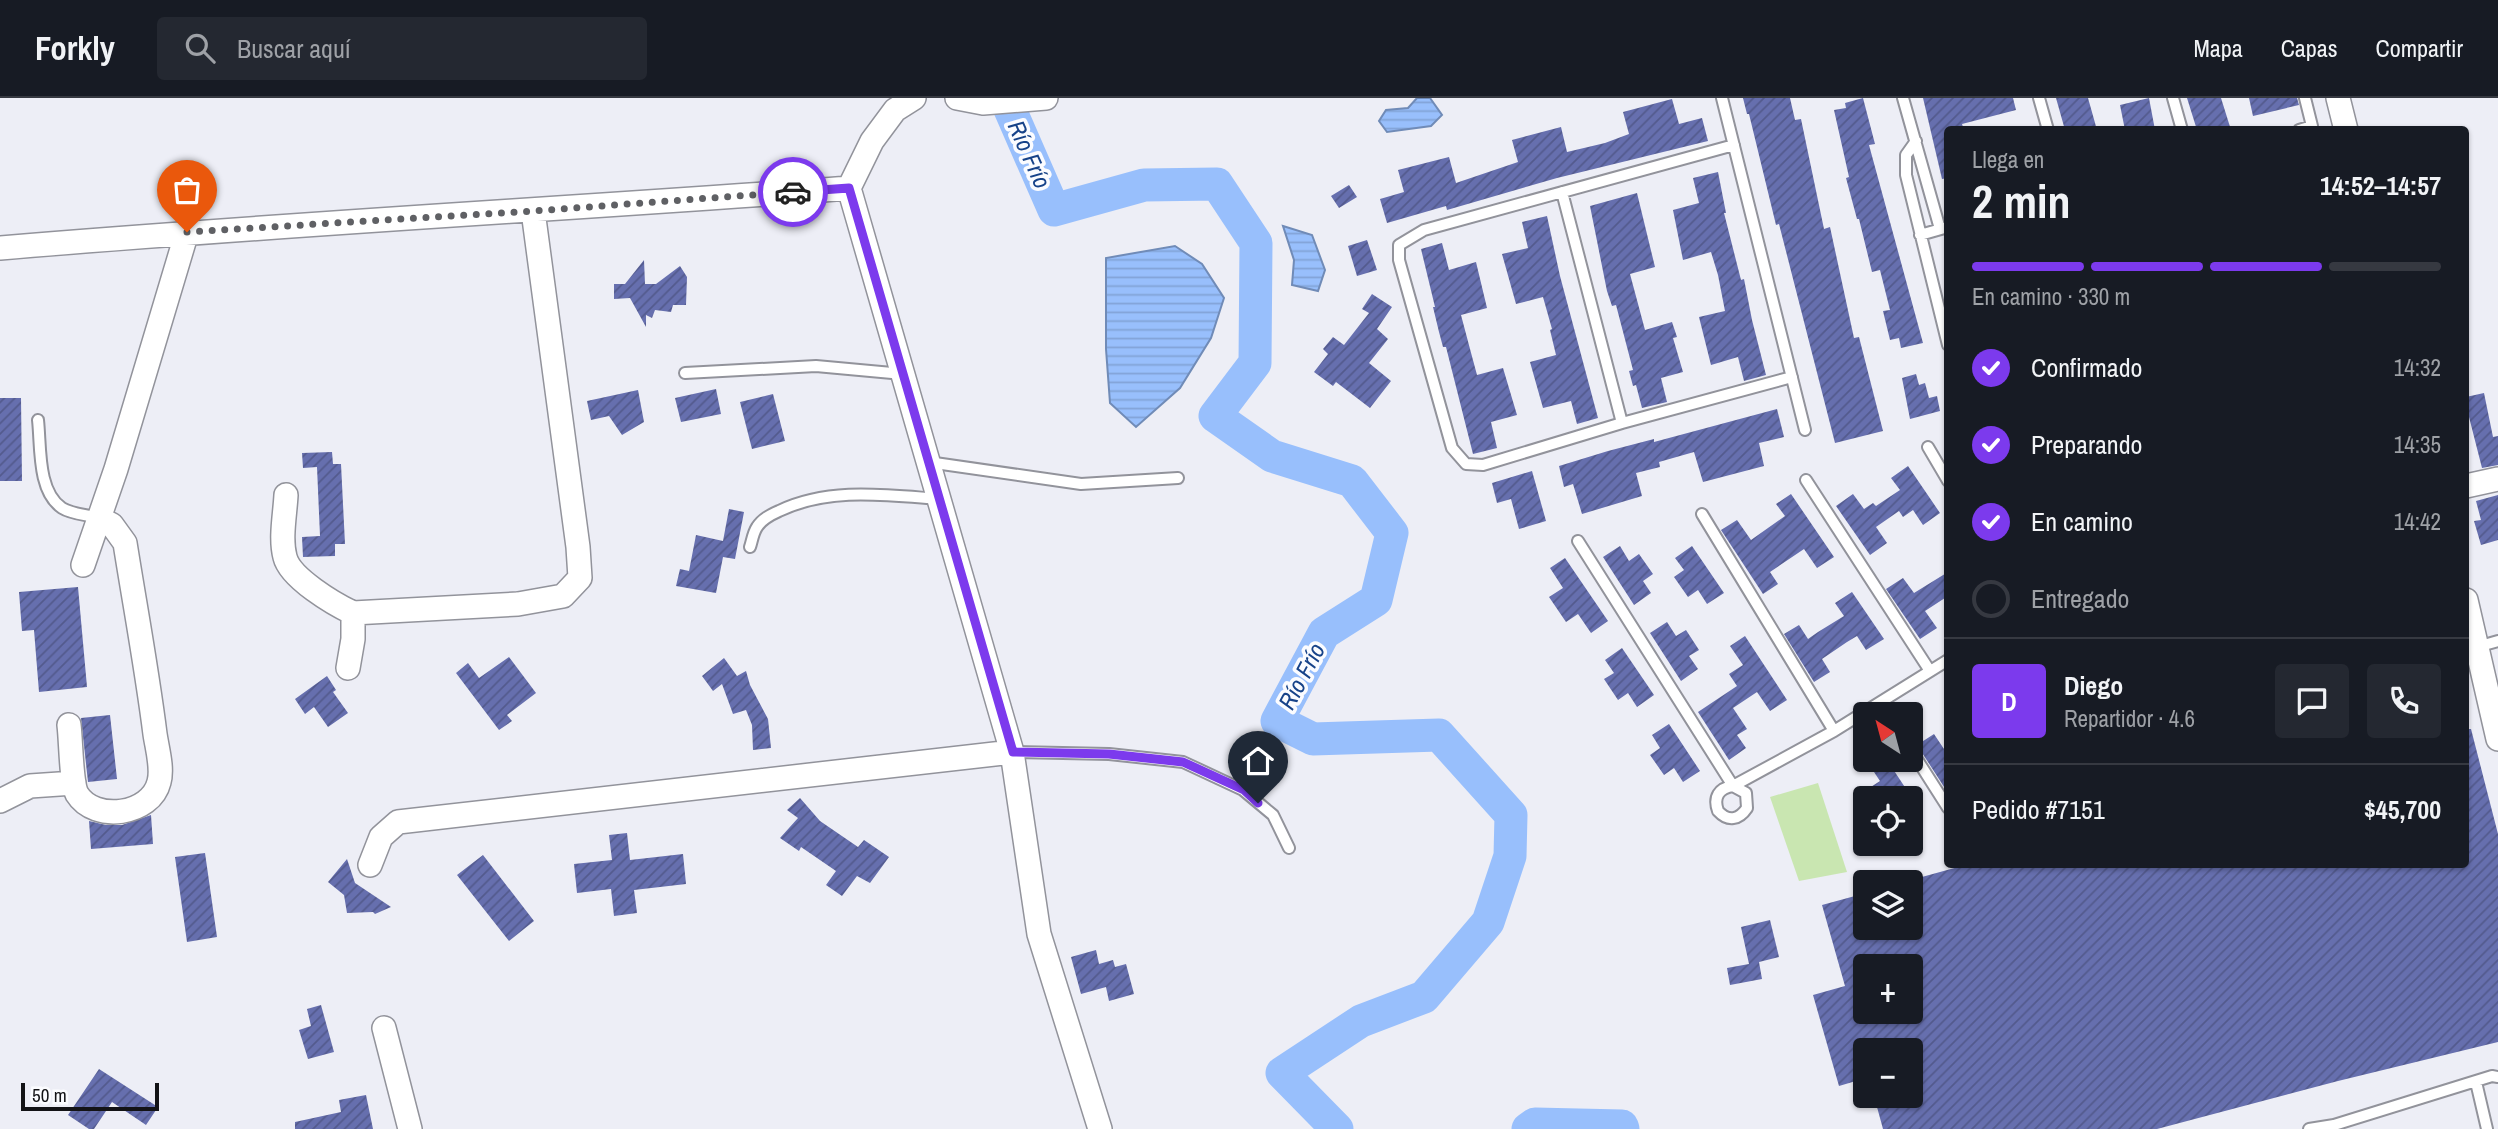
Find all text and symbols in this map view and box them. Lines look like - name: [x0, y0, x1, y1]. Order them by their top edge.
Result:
- search box: [157, 17, 647, 80]
- text: Forkly: [35, 26, 115, 70]
- icon: search: [181, 29, 219, 67]
- text: Buscar aquí: [237, 31, 351, 66]
- text: Mapa: [2193, 32, 2243, 64]
- text: Capas: [2281, 32, 2338, 64]
- text: Compartir: [2376, 32, 2463, 64]
- water label: Río Frío: [1001, 115, 1059, 193]
- text: Llega en: [1972, 144, 2044, 175]
- courier: [758, 157, 828, 227]
- pin: [157, 160, 217, 232]
- text: 14:52–14:57: [2320, 168, 2441, 203]
- text: 2 min: [1972, 170, 2071, 232]
- icon: bag: [168, 171, 206, 209]
- icon: car: [774, 173, 812, 211]
- text: En camino · 330 m: [1972, 281, 2130, 312]
- icon: check: [1972, 349, 2010, 387]
- text: Confirmado: [2031, 350, 2142, 385]
- text: 14:32: [2394, 352, 2441, 383]
- icon: check: [1972, 426, 2010, 464]
- text: Preparando: [2031, 427, 2142, 462]
- text: 14:35: [2394, 429, 2441, 460]
- icon: check: [1972, 503, 2010, 541]
- text: En camino: [2031, 504, 2133, 539]
- text: 14:42: [2394, 506, 2441, 537]
- text: Entregado: [2031, 581, 2129, 616]
- water label: Río Frío: [1270, 637, 1332, 715]
- button: chat: [2275, 664, 2349, 738]
- button: phone: [2367, 664, 2441, 738]
- text: Diego: [2064, 668, 2123, 703]
- text: D: [2001, 684, 2017, 719]
- north arrow: [1853, 702, 1923, 772]
- map controls: [1853, 702, 1923, 1108]
- text: Repartidor · 4.6: [2064, 703, 2195, 734]
- pin: [1228, 731, 1288, 803]
- icon: home: [1239, 742, 1277, 780]
- button: locate: [1853, 786, 1923, 856]
- text: Pedido #7151: [1972, 792, 2105, 827]
- text: $45,700: [2364, 792, 2441, 827]
- button: layers: [1853, 870, 1923, 940]
- button: +: [1853, 954, 1923, 1024]
- button: −: [1853, 1038, 1923, 1108]
- scale bar: [21, 1080, 159, 1112]
- text: 50 m: [32, 1082, 67, 1108]

